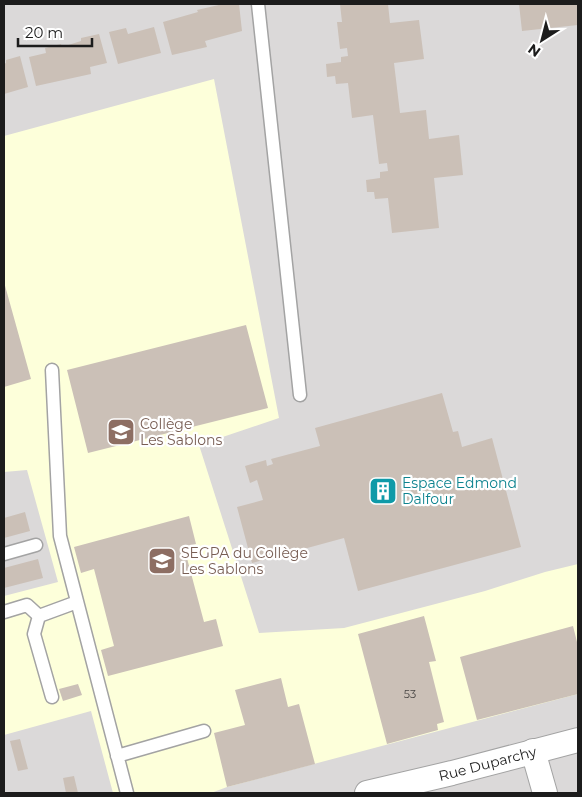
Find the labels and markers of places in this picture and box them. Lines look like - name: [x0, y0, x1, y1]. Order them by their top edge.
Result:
- place label: Collège Les Sablons: [140, 415, 222, 449]
- school or university icon: Collège Les Sablons: [106, 417, 136, 447]
- place label: Espace Edmond Dalfour: [402, 474, 517, 508]
- building icon: Espace Edmond Dalfour: [368, 476, 398, 506]
- place label: SEGPA du Collège Les Sablons: [181, 544, 308, 578]
- school or university icon: SEGPA du Collège Les Sablons: [147, 546, 177, 576]

